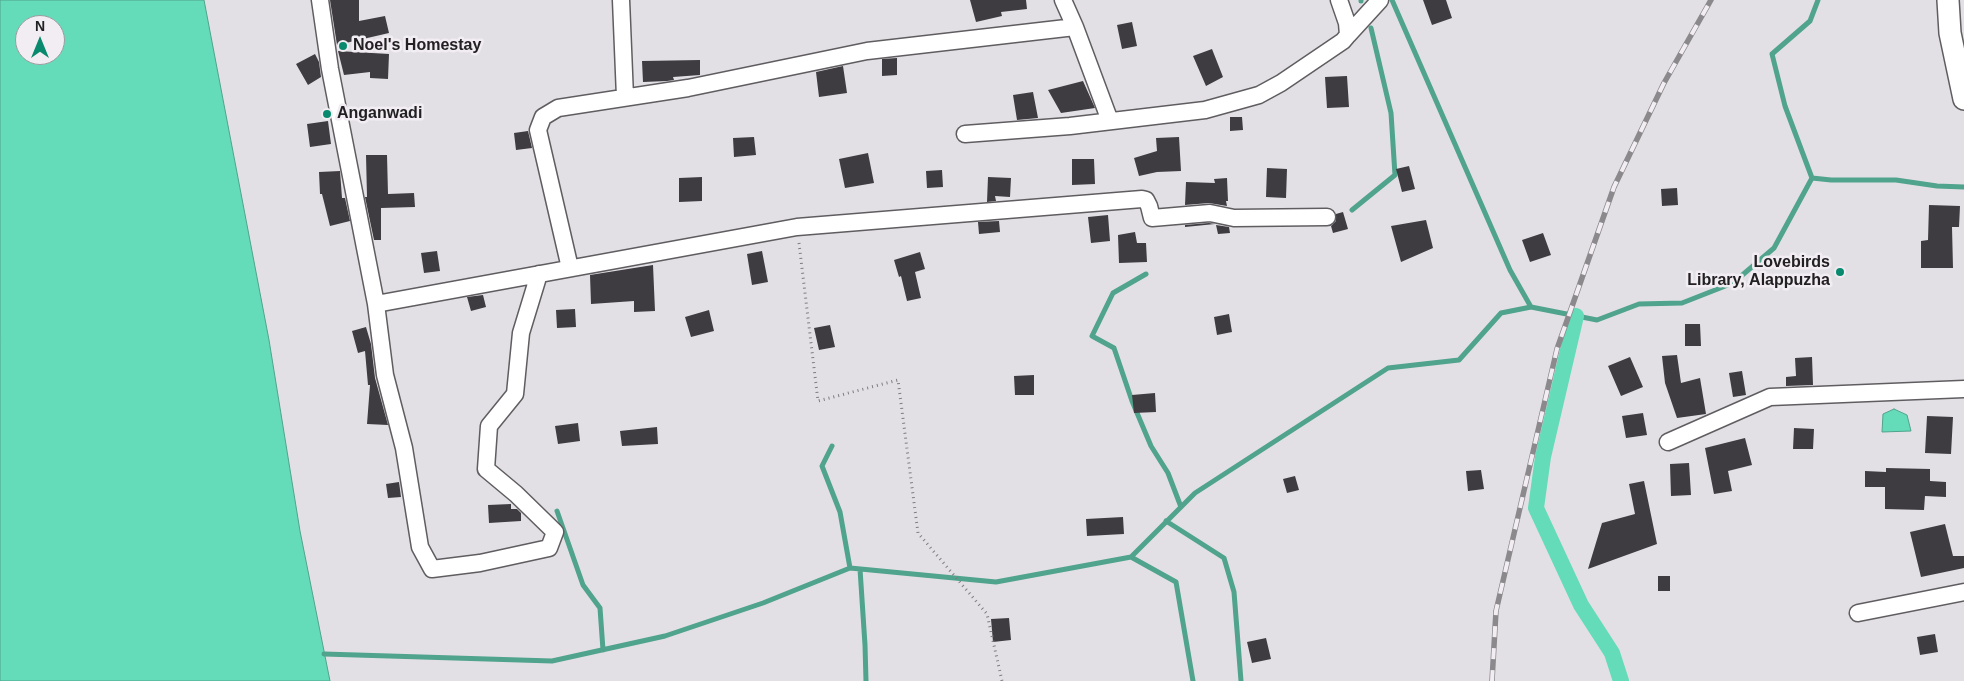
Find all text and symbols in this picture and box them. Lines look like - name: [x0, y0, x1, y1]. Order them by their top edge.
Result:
- north arrow: [15, 15, 65, 65]
- text: N: [35, 18, 45, 34]
- place label: Noel's Homestay: [353, 36, 481, 56]
- marker: Noel's Homestay: [337, 40, 349, 52]
- place label: Anganwadi: [337, 104, 422, 124]
- marker: Anganwadi: [321, 108, 333, 120]
- place label: Lovebirds Library, Alappuzha: [1687, 253, 1830, 291]
- marker: Lovebirds Library, Alappuzha: [1834, 266, 1846, 278]

